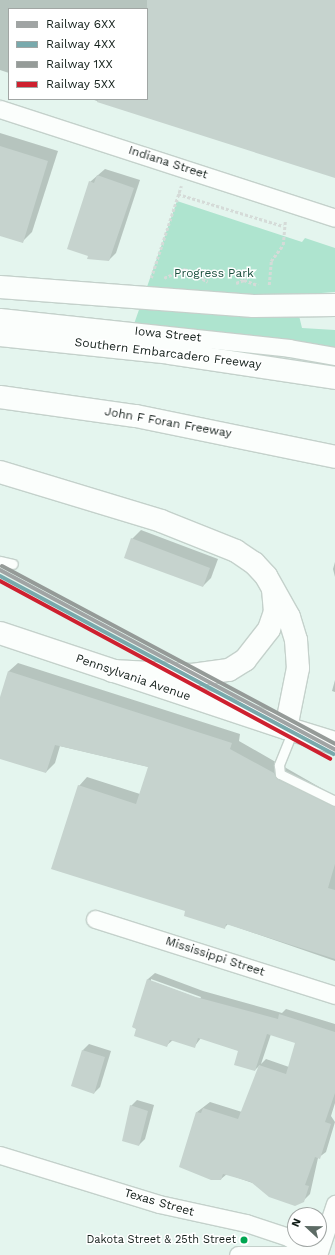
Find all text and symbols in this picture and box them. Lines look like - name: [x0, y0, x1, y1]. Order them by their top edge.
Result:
- legend: [8, 8, 148, 100]
- text: Railway 6XX: [46, 17, 115, 31]
- text: Railway 4XX: [46, 37, 116, 51]
- text: Railway 1XX: [46, 57, 113, 71]
- text: Railway 5XX: [46, 77, 115, 91]
- street label: Indiana Street: [126, 143, 210, 183]
- park label: Progress Park: [174, 267, 254, 281]
- street label: Iowa Street: [134, 324, 202, 346]
- street label: Southern Embarcadero Freeway: [74, 335, 262, 373]
- street label: John F Foran Freeway: [103, 405, 233, 441]
- street label: Pennsylvania Avenue: [73, 651, 193, 705]
- street label: Mississippi Street: [164, 934, 266, 980]
- street label: Texas Street: [122, 1186, 196, 1220]
- north arrow: [287, 1207, 327, 1247]
- text: N: [289, 1216, 304, 1229]
- place label: Dakota Street & 25th Street: [86, 1233, 236, 1247]
- marker: Dakota Street & 25th Street: [239, 1235, 249, 1245]

